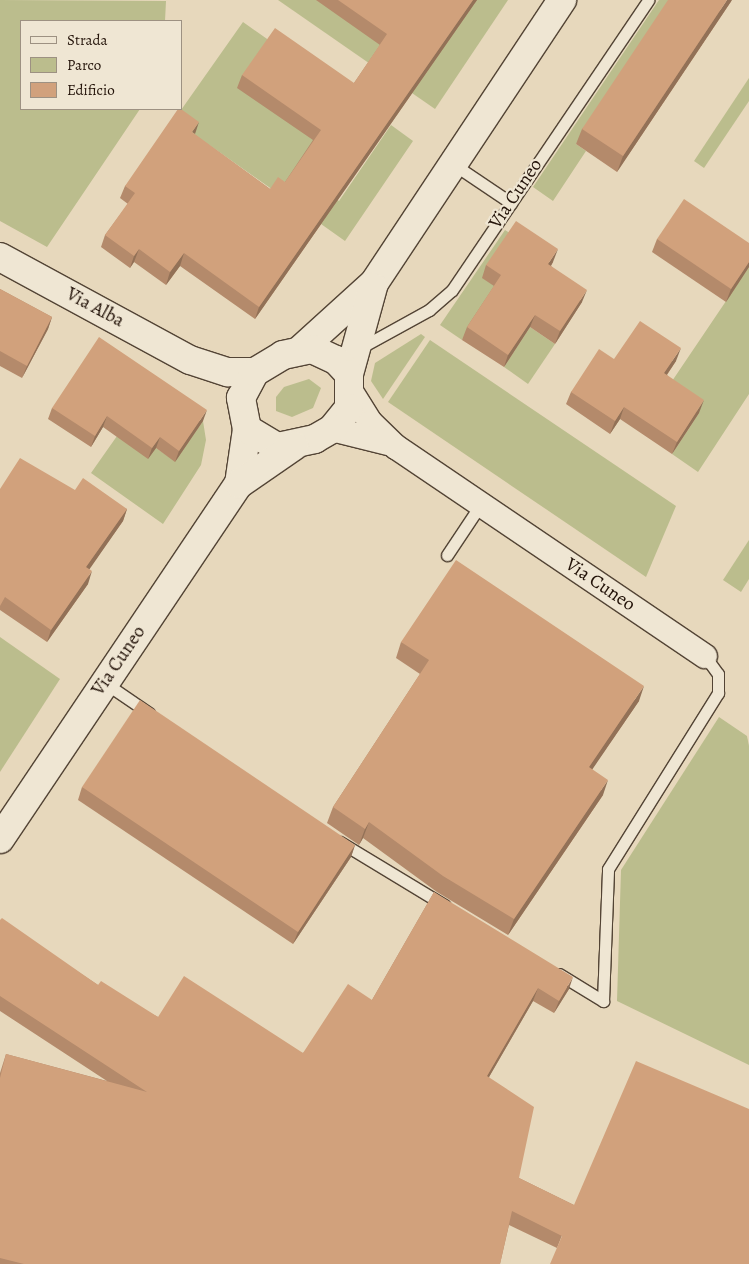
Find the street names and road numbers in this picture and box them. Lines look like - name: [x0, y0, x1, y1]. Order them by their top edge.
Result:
- street label: Via Cuneo: [484, 155, 548, 233]
- street label: Via Alba: [62, 283, 128, 333]
- street label: Via Cuneo: [561, 553, 639, 617]
- street label: Via Cuneo: [87, 622, 151, 700]

